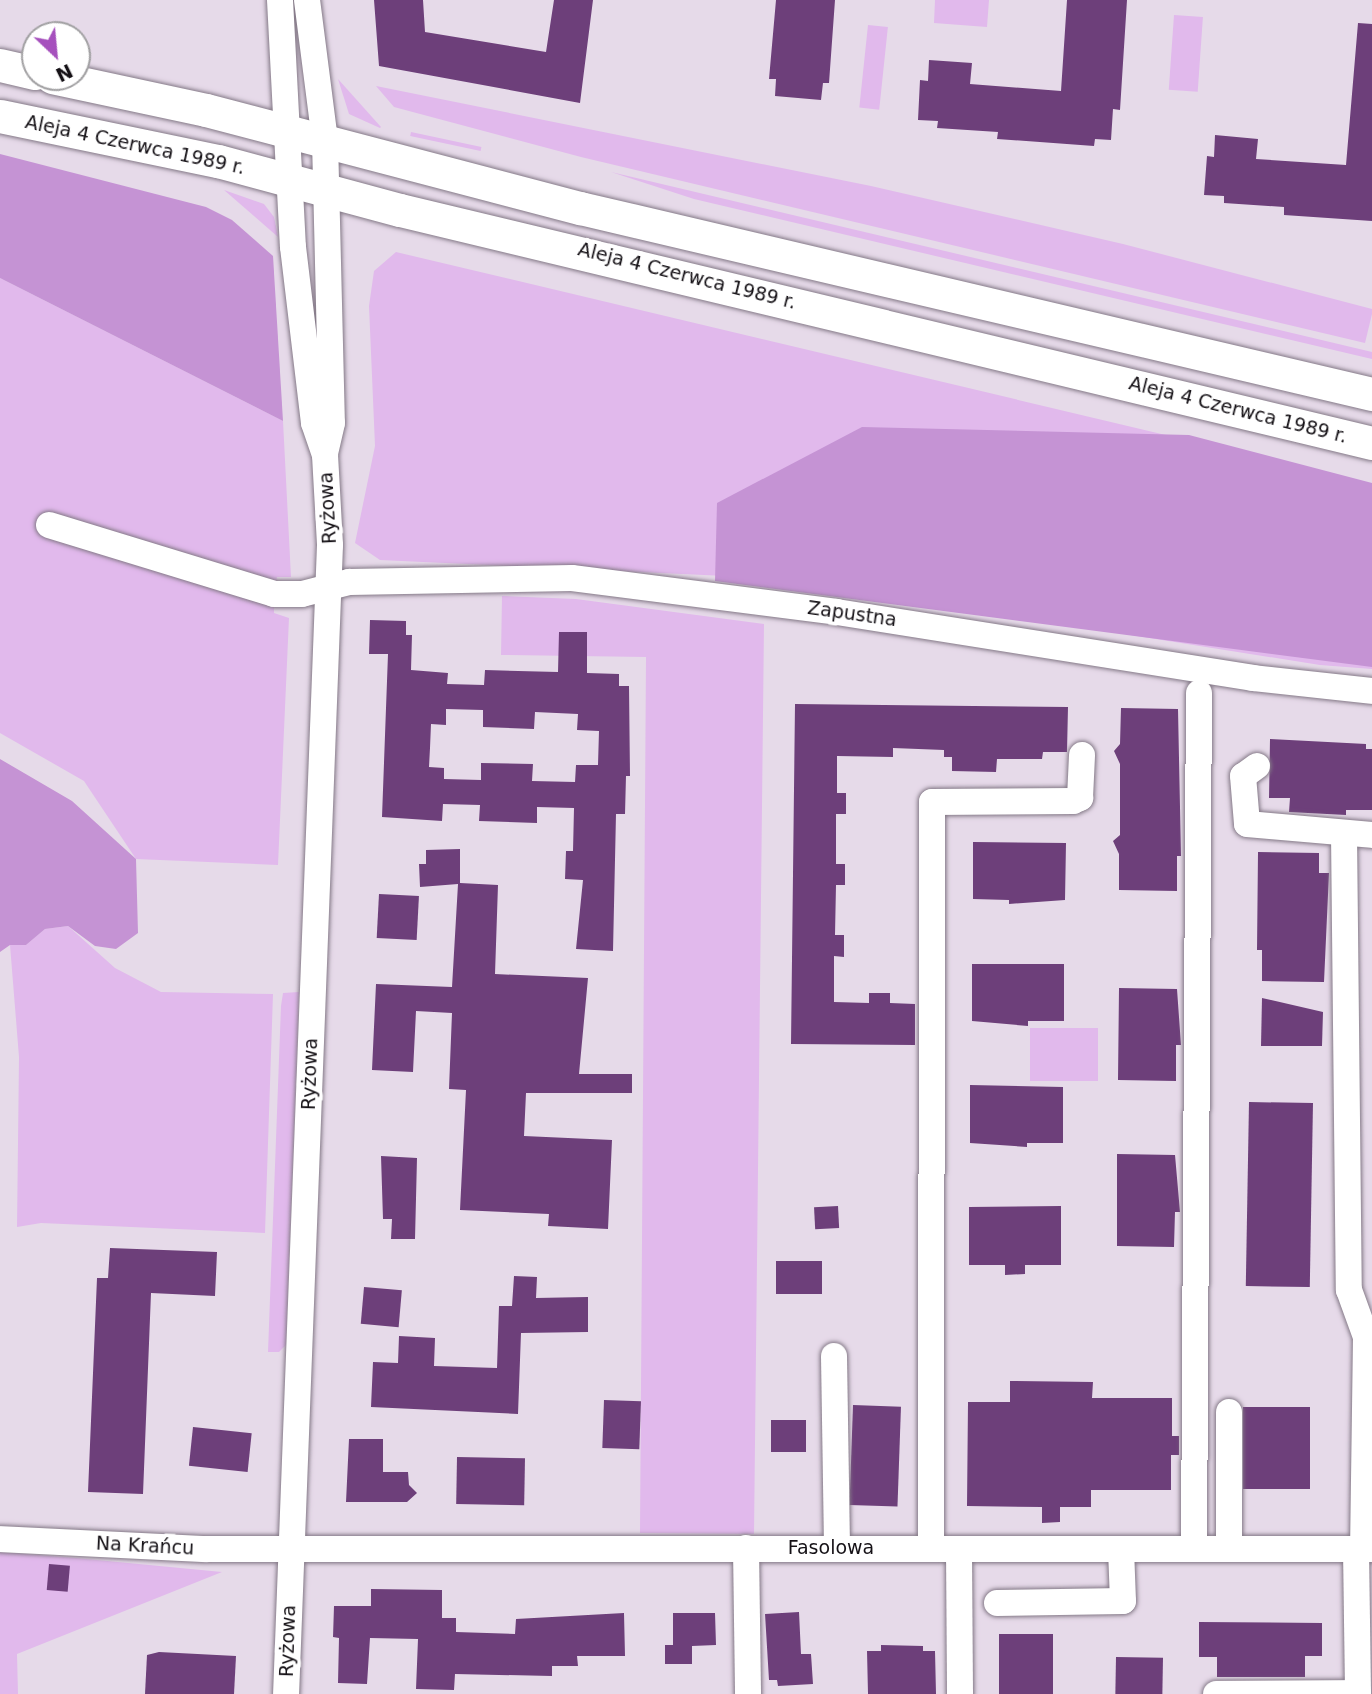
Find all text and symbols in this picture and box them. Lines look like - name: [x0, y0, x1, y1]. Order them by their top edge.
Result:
- north arrow: [21, 21, 91, 91]
- text: N: [52, 60, 76, 86]
- street label: Aleja 4 Czerwca 1989 r.: [23, 111, 247, 179]
- street label: Aleja 4 Czerwca 1989 r.: [576, 238, 798, 314]
- street label: Aleja 4 Czerwca 1989 r.: [1127, 372, 1349, 448]
- street label: Ryżowa: [315, 471, 341, 545]
- street label: Zapustna: [806, 596, 898, 632]
- street label: Ryżowa: [297, 1038, 323, 1110]
- street label: Na Krańcu: [95, 1532, 195, 1560]
- street label: Fasolowa: [788, 1537, 874, 1559]
- street label: Ryżowa: [275, 1605, 301, 1677]

